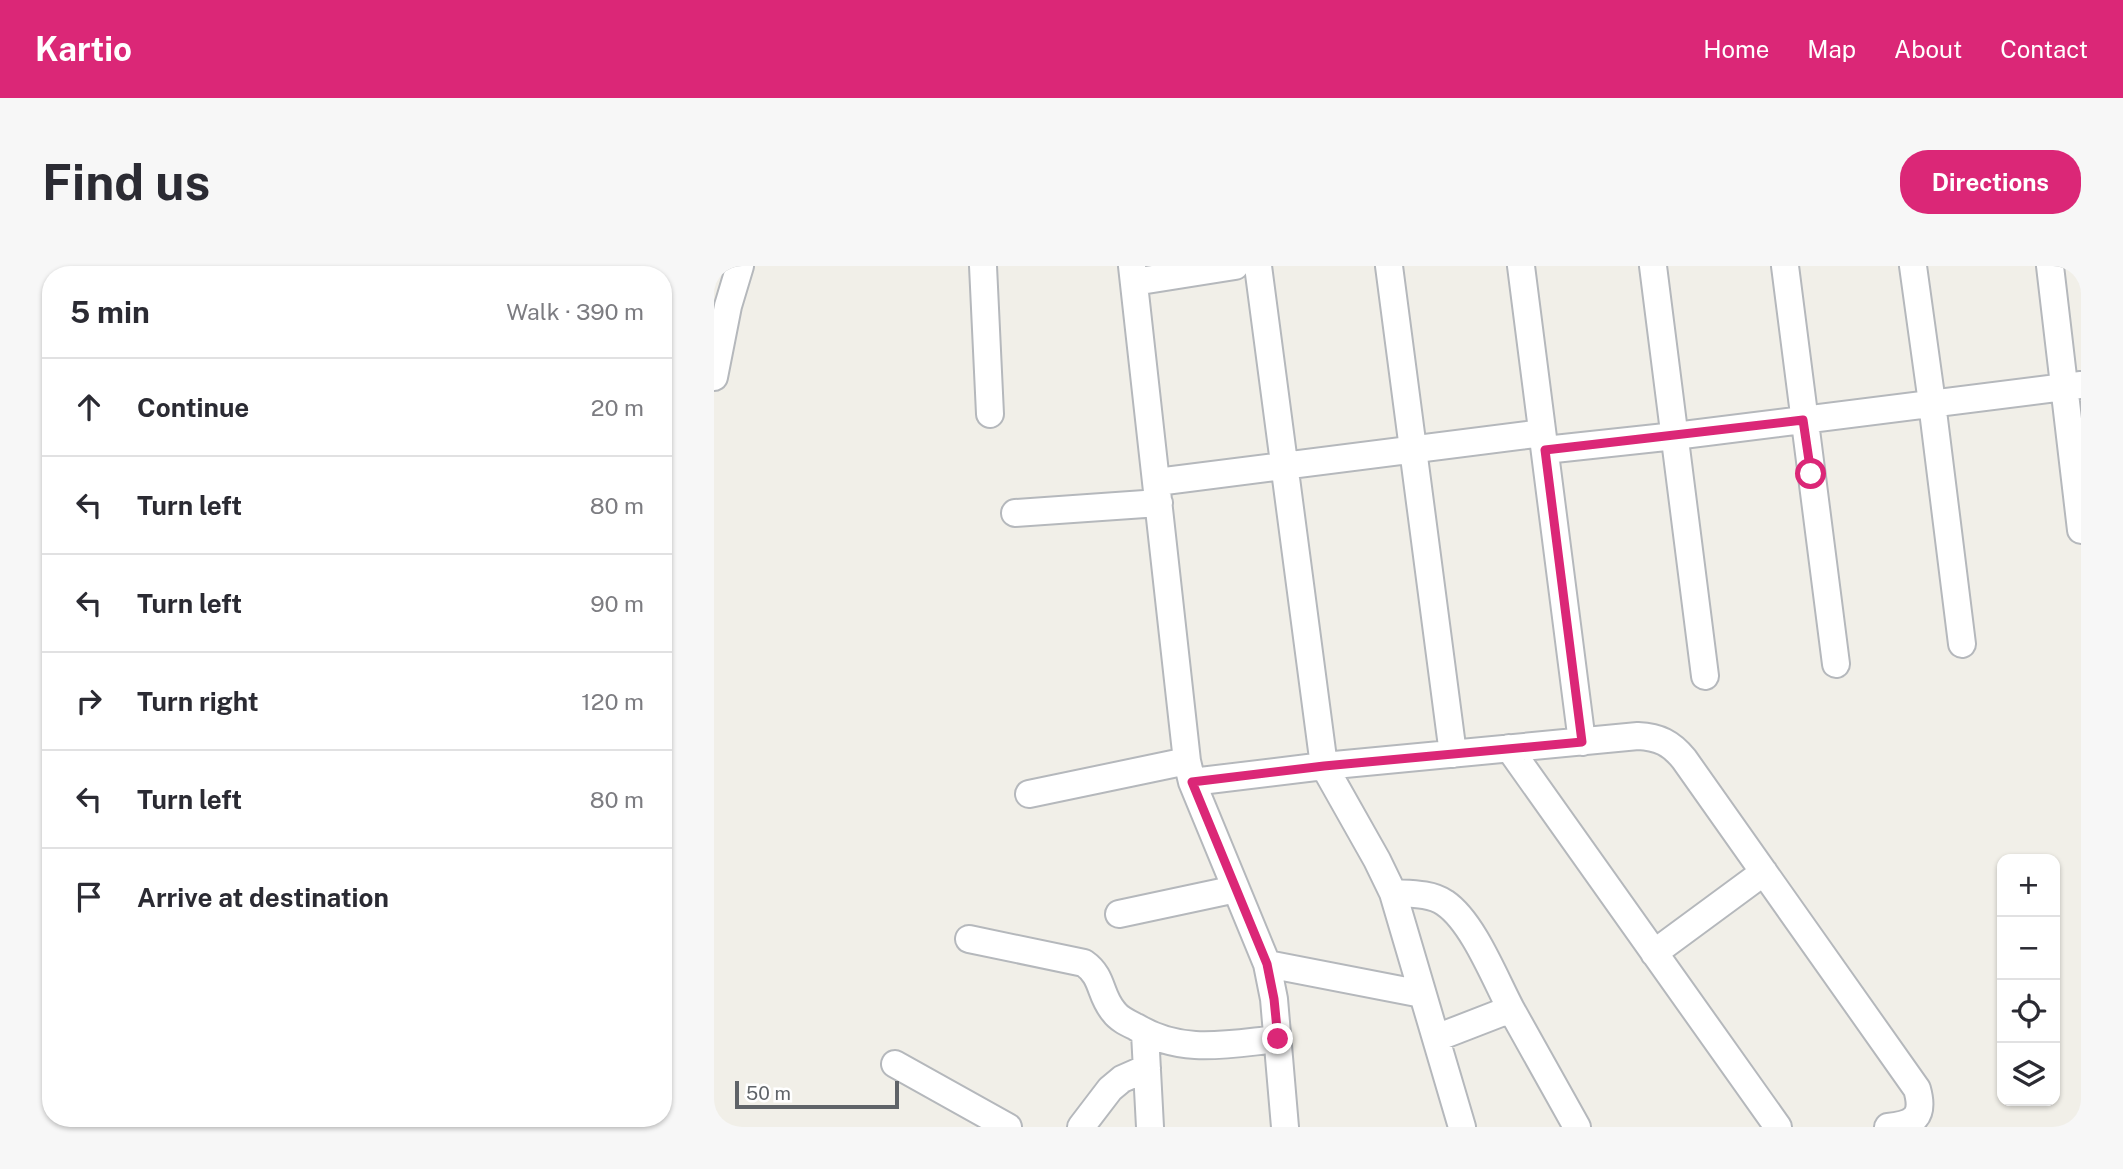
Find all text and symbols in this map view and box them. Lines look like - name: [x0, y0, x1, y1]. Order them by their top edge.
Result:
- text: Kartio: [35, 30, 132, 68]
- text: Home: [1703, 35, 1769, 63]
- text: Map: [1807, 35, 1856, 63]
- text: About: [1894, 35, 1962, 63]
- text: Contact: [2000, 35, 2088, 63]
- button: Directions: [1900, 150, 2081, 214]
- text: Find us: [42, 153, 210, 211]
- text: 5 min: [70, 294, 150, 330]
- text: Walk · 390 m: [506, 298, 644, 325]
- icon: ahead: [70, 388, 108, 426]
- text: Continue: [137, 392, 249, 423]
- text: 20 m: [591, 394, 644, 421]
- route start: [1795, 458, 1826, 489]
- icon: left: [70, 486, 108, 524]
- text: Turn left: [137, 490, 242, 521]
- text: 80 m: [590, 492, 644, 519]
- icon: left: [70, 584, 108, 622]
- text: Turn left: [137, 588, 242, 619]
- text: 90 m: [590, 590, 644, 617]
- icon: right: [70, 682, 108, 720]
- text: Turn right: [137, 686, 259, 717]
- text: 120 m: [581, 688, 644, 715]
- icon: left: [70, 780, 108, 818]
- text: Turn left: [137, 784, 242, 815]
- text: 80 m: [590, 786, 644, 813]
- map controls: [1997, 854, 2060, 1106]
- button: +: [1997, 854, 2060, 917]
- icon: arrive: [70, 878, 108, 916]
- text: Arrive at destination: [137, 882, 389, 913]
- button: −: [1997, 917, 2060, 980]
- button: locate: [1997, 980, 2060, 1043]
- route end: [1262, 1023, 1293, 1054]
- button: layers: [1997, 1043, 2060, 1106]
- scale bar: [735, 1078, 900, 1110]
- text: 50 m: [746, 1082, 791, 1104]

